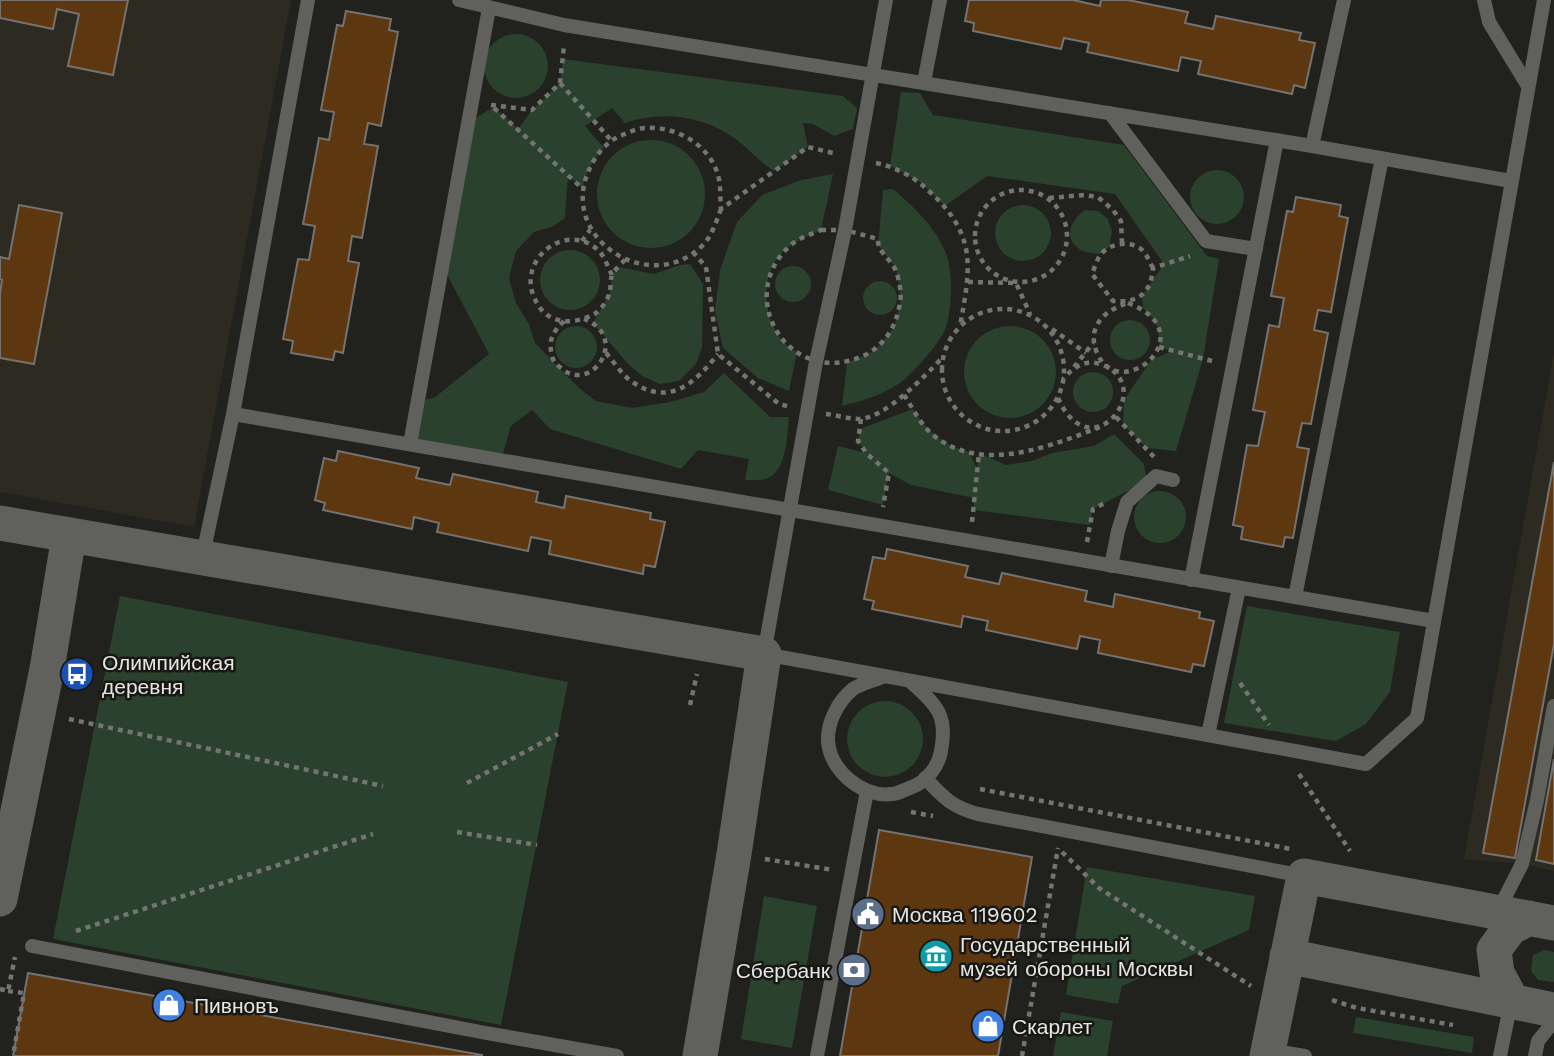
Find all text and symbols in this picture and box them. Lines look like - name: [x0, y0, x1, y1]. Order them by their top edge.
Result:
- place label: Олимпийская деревня: [102, 650, 235, 699]
- bus stop icon: Олимпийская деревня: [58, 655, 96, 693]
- public building icon: Москва 119602: [849, 895, 887, 933]
- place label: Москва 119602: [892, 902, 1038, 927]
- place label: Государственный музей обороны Москвы: [960, 932, 1193, 981]
- museum icon: Государственный музей обороны Москвы: [917, 937, 955, 975]
- bank icon: Сбербанк: [835, 951, 873, 989]
- place label: Сбербанк: [736, 958, 831, 983]
- shop icon: Пивновъ: [150, 986, 188, 1024]
- place label: Пивновъ: [194, 993, 279, 1018]
- shop icon: Скарлет: [969, 1007, 1007, 1045]
- place label: Скарлет: [1012, 1014, 1093, 1039]

